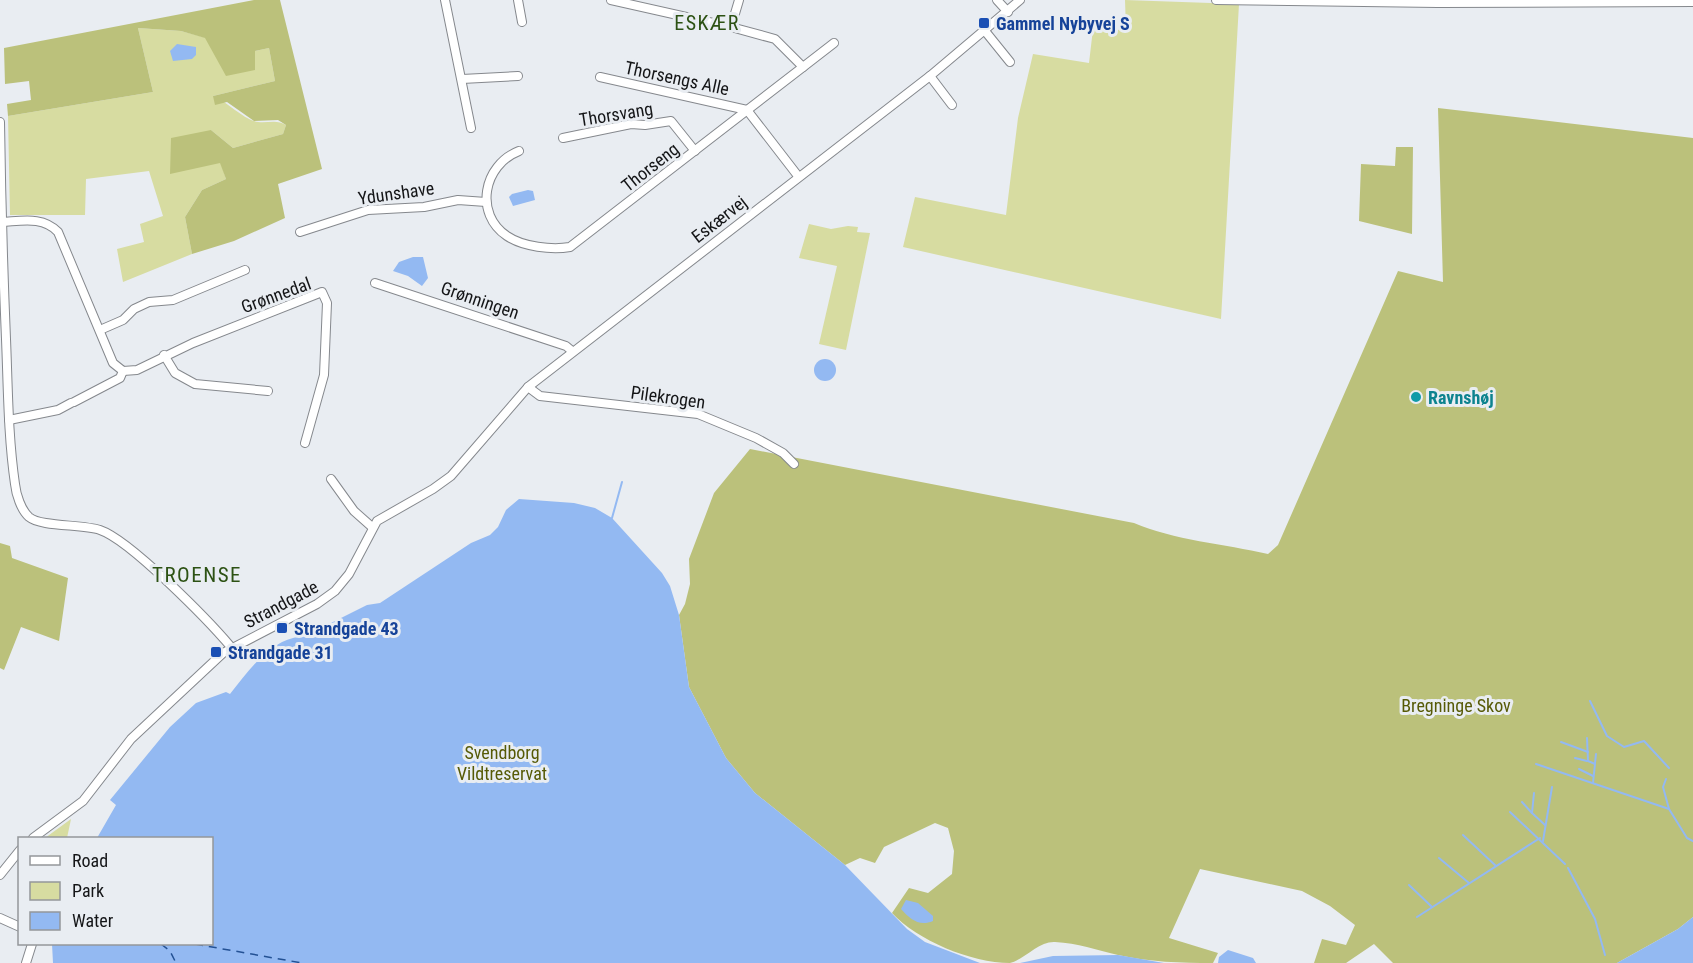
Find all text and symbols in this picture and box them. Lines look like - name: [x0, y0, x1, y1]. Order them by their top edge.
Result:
- district label: ESKÆR: [674, 11, 740, 35]
- place label: Gammel Nybyvej S: [996, 13, 1130, 34]
- marker: Gammel Nybyvej S: [977, 16, 991, 30]
- street label: Thorsengs Alle: [623, 57, 731, 99]
- street label: Thorsvang: [578, 98, 654, 130]
- street label: Thorseng: [617, 138, 683, 196]
- street label: Ydunshave: [357, 177, 435, 209]
- street label: Eskærvej: [687, 191, 751, 247]
- street label: Grønnedal: [238, 273, 314, 317]
- street label: Grønningen: [438, 277, 522, 323]
- street label: Pilekrogen: [629, 381, 707, 413]
- place label: Ravnshøj: [1428, 387, 1494, 408]
- marker: Ravnshøj: [1409, 390, 1423, 404]
- district label: TROENSE: [152, 563, 242, 587]
- street label: Strandgade: [240, 576, 322, 632]
- place label: Strandgade 43: [294, 618, 399, 639]
- marker: Strandgade 43: [275, 621, 289, 635]
- place label: Strandgade 31: [228, 642, 333, 663]
- marker: Strandgade 31: [209, 645, 223, 659]
- park label: Bregninge Skov: [1401, 695, 1511, 716]
- park label: Svendborg Vildtreservat: [457, 742, 547, 784]
- legend: [18, 837, 213, 945]
- text: Road: [72, 850, 108, 871]
- text: Park: [72, 880, 104, 901]
- text: Water: [72, 910, 114, 931]

